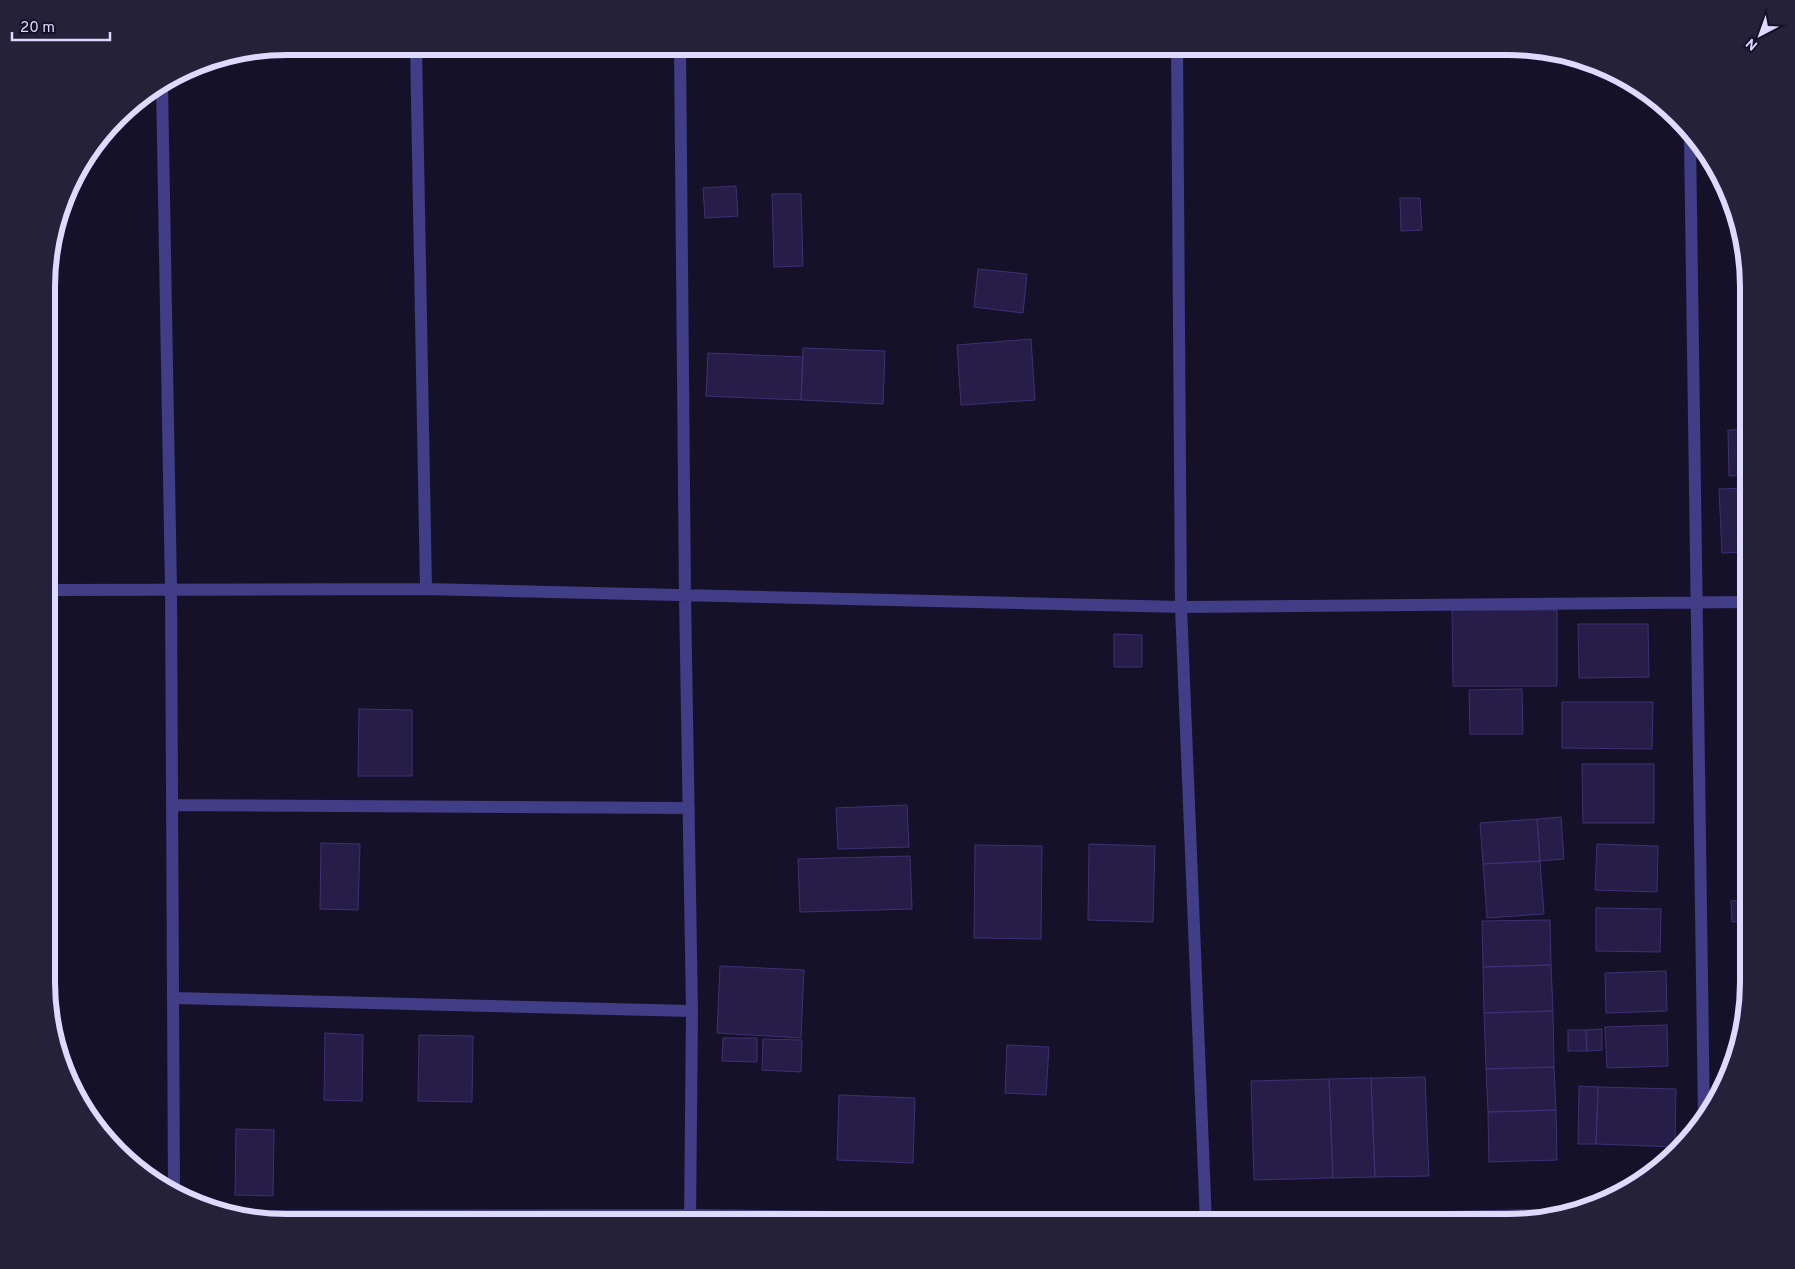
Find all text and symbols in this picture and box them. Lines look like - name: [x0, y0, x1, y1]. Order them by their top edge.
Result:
- scale bar: [12, 10, 110, 42]
- north arrow: [1735, 10, 1785, 60]
- text: 20 m: [20, 19, 55, 38]
- text: N: [1743, 34, 1762, 53]

